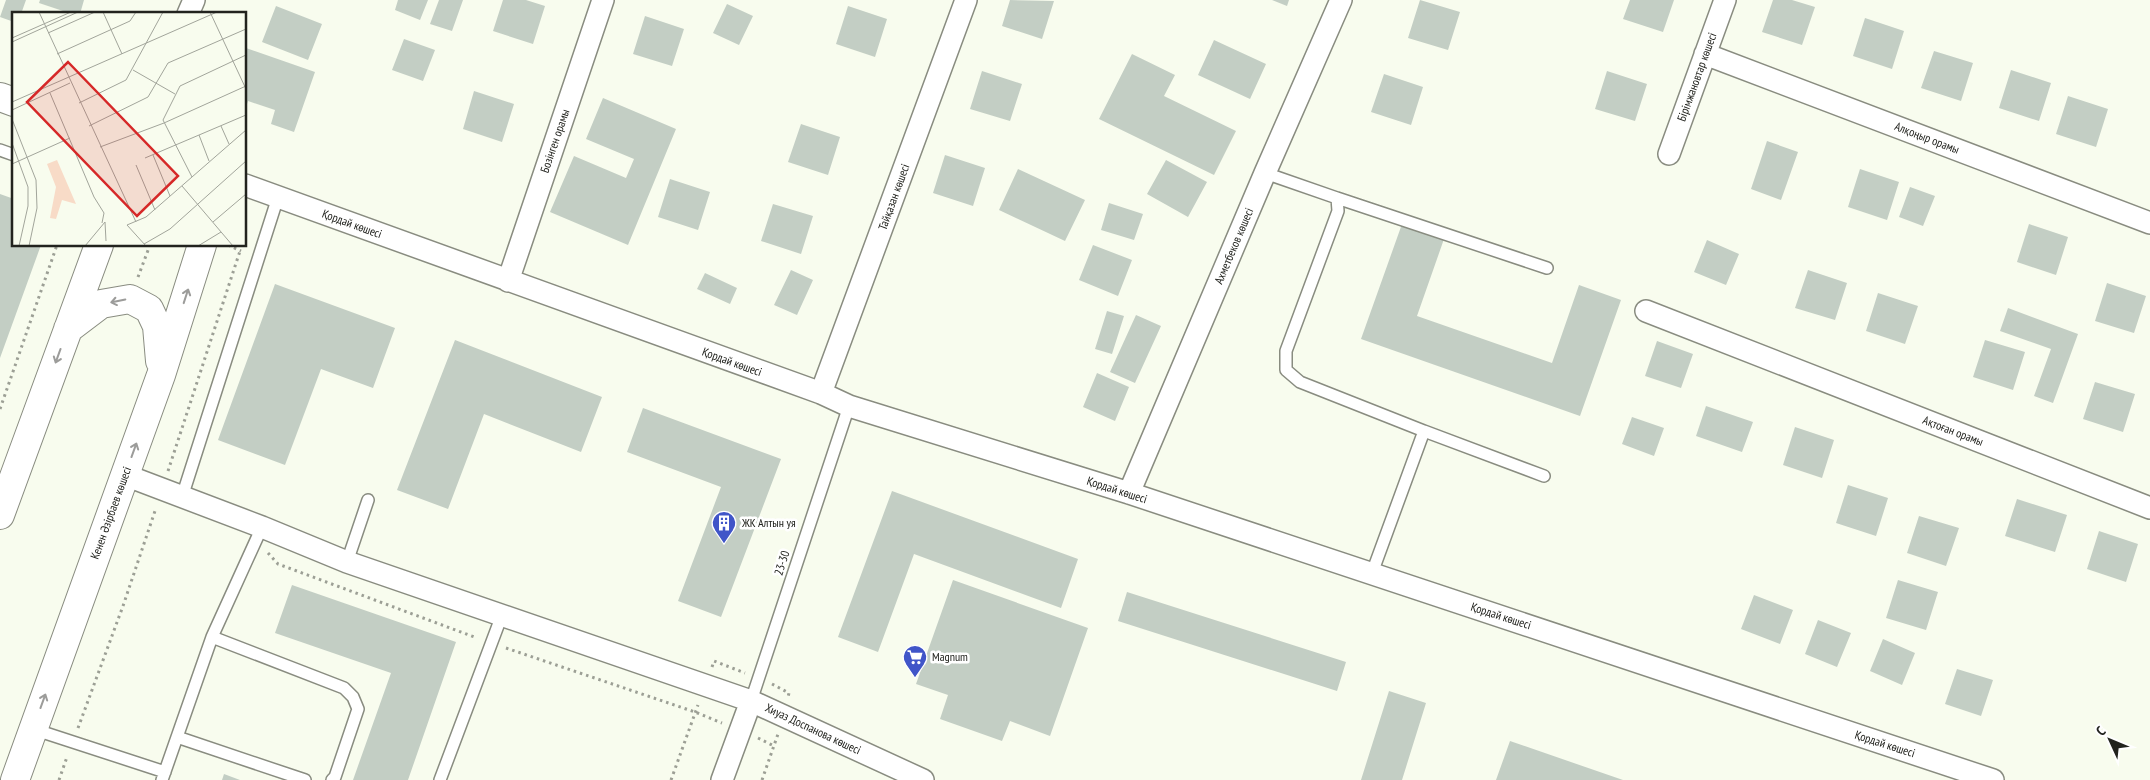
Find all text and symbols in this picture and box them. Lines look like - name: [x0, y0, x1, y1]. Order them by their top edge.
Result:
- inset map: [12, 12, 246, 246]
- street label: Бірімжановтар көшесі: [1673, 30, 1720, 123]
- street label: Бозінген орамы: [537, 107, 572, 175]
- street label: Алқоңыр орамы: [1893, 118, 1962, 157]
- street label: Тайқазан көшесі: [875, 162, 912, 232]
- street label: Ахметбеков көшесі: [1211, 205, 1256, 286]
- street label: Қордай көшесі: [320, 206, 384, 241]
- one-way arrow: [182, 288, 192, 304]
- one-way arrow: [111, 297, 127, 306]
- street label: Қордай көшесі: [700, 344, 764, 379]
- one-way arrow: [53, 348, 62, 364]
- street label: Ақтоған орамы: [1921, 412, 1986, 449]
- one-way arrow: [130, 442, 139, 458]
- street label: Кенен Әзірбаев көшесі: [87, 465, 134, 561]
- street label: Қордай көшесі: [1085, 473, 1149, 506]
- building icon: ЖК Алтын уя: [711, 510, 737, 544]
- place label: ЖК Алтын уя: [741, 515, 796, 530]
- street label: 23-30: [771, 549, 793, 577]
- street label: Қордай көшесі: [1469, 599, 1533, 632]
- supermarket icon: Magnum: [902, 644, 928, 678]
- place label: Magnum: [932, 649, 968, 664]
- one-way arrow: [39, 694, 48, 709]
- street label: Хиуаз Доспанова көшесі: [763, 700, 864, 757]
- north arrow: [2085, 715, 2135, 765]
- text: С: [2092, 722, 2110, 740]
- street label: Қордай көшесі: [1853, 727, 1917, 760]

